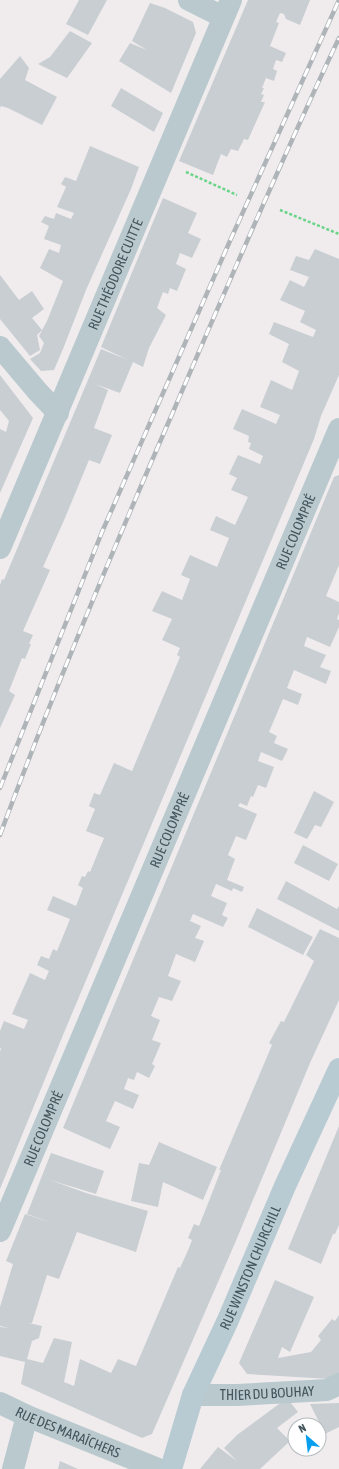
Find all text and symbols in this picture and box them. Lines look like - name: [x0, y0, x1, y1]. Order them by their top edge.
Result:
- street label: RUE THÉODORE CUITTE: [85, 216, 146, 332]
- street label: RUE COLOMPRÉ: [273, 492, 318, 572]
- street label: RUE COLOMPRÉ: [146, 790, 192, 870]
- street label: RUE COLOMPRÉ: [20, 1089, 66, 1169]
- street label: RUE WINSTON CHURCHILL: [217, 1202, 284, 1332]
- street label: THIER DU BOUHAY: [220, 1383, 315, 1403]
- street label: RUE DES MARAÎCHERS: [13, 1404, 123, 1461]
- north arrow: [287, 1417, 327, 1457]
- text: N: [297, 1421, 308, 1435]

